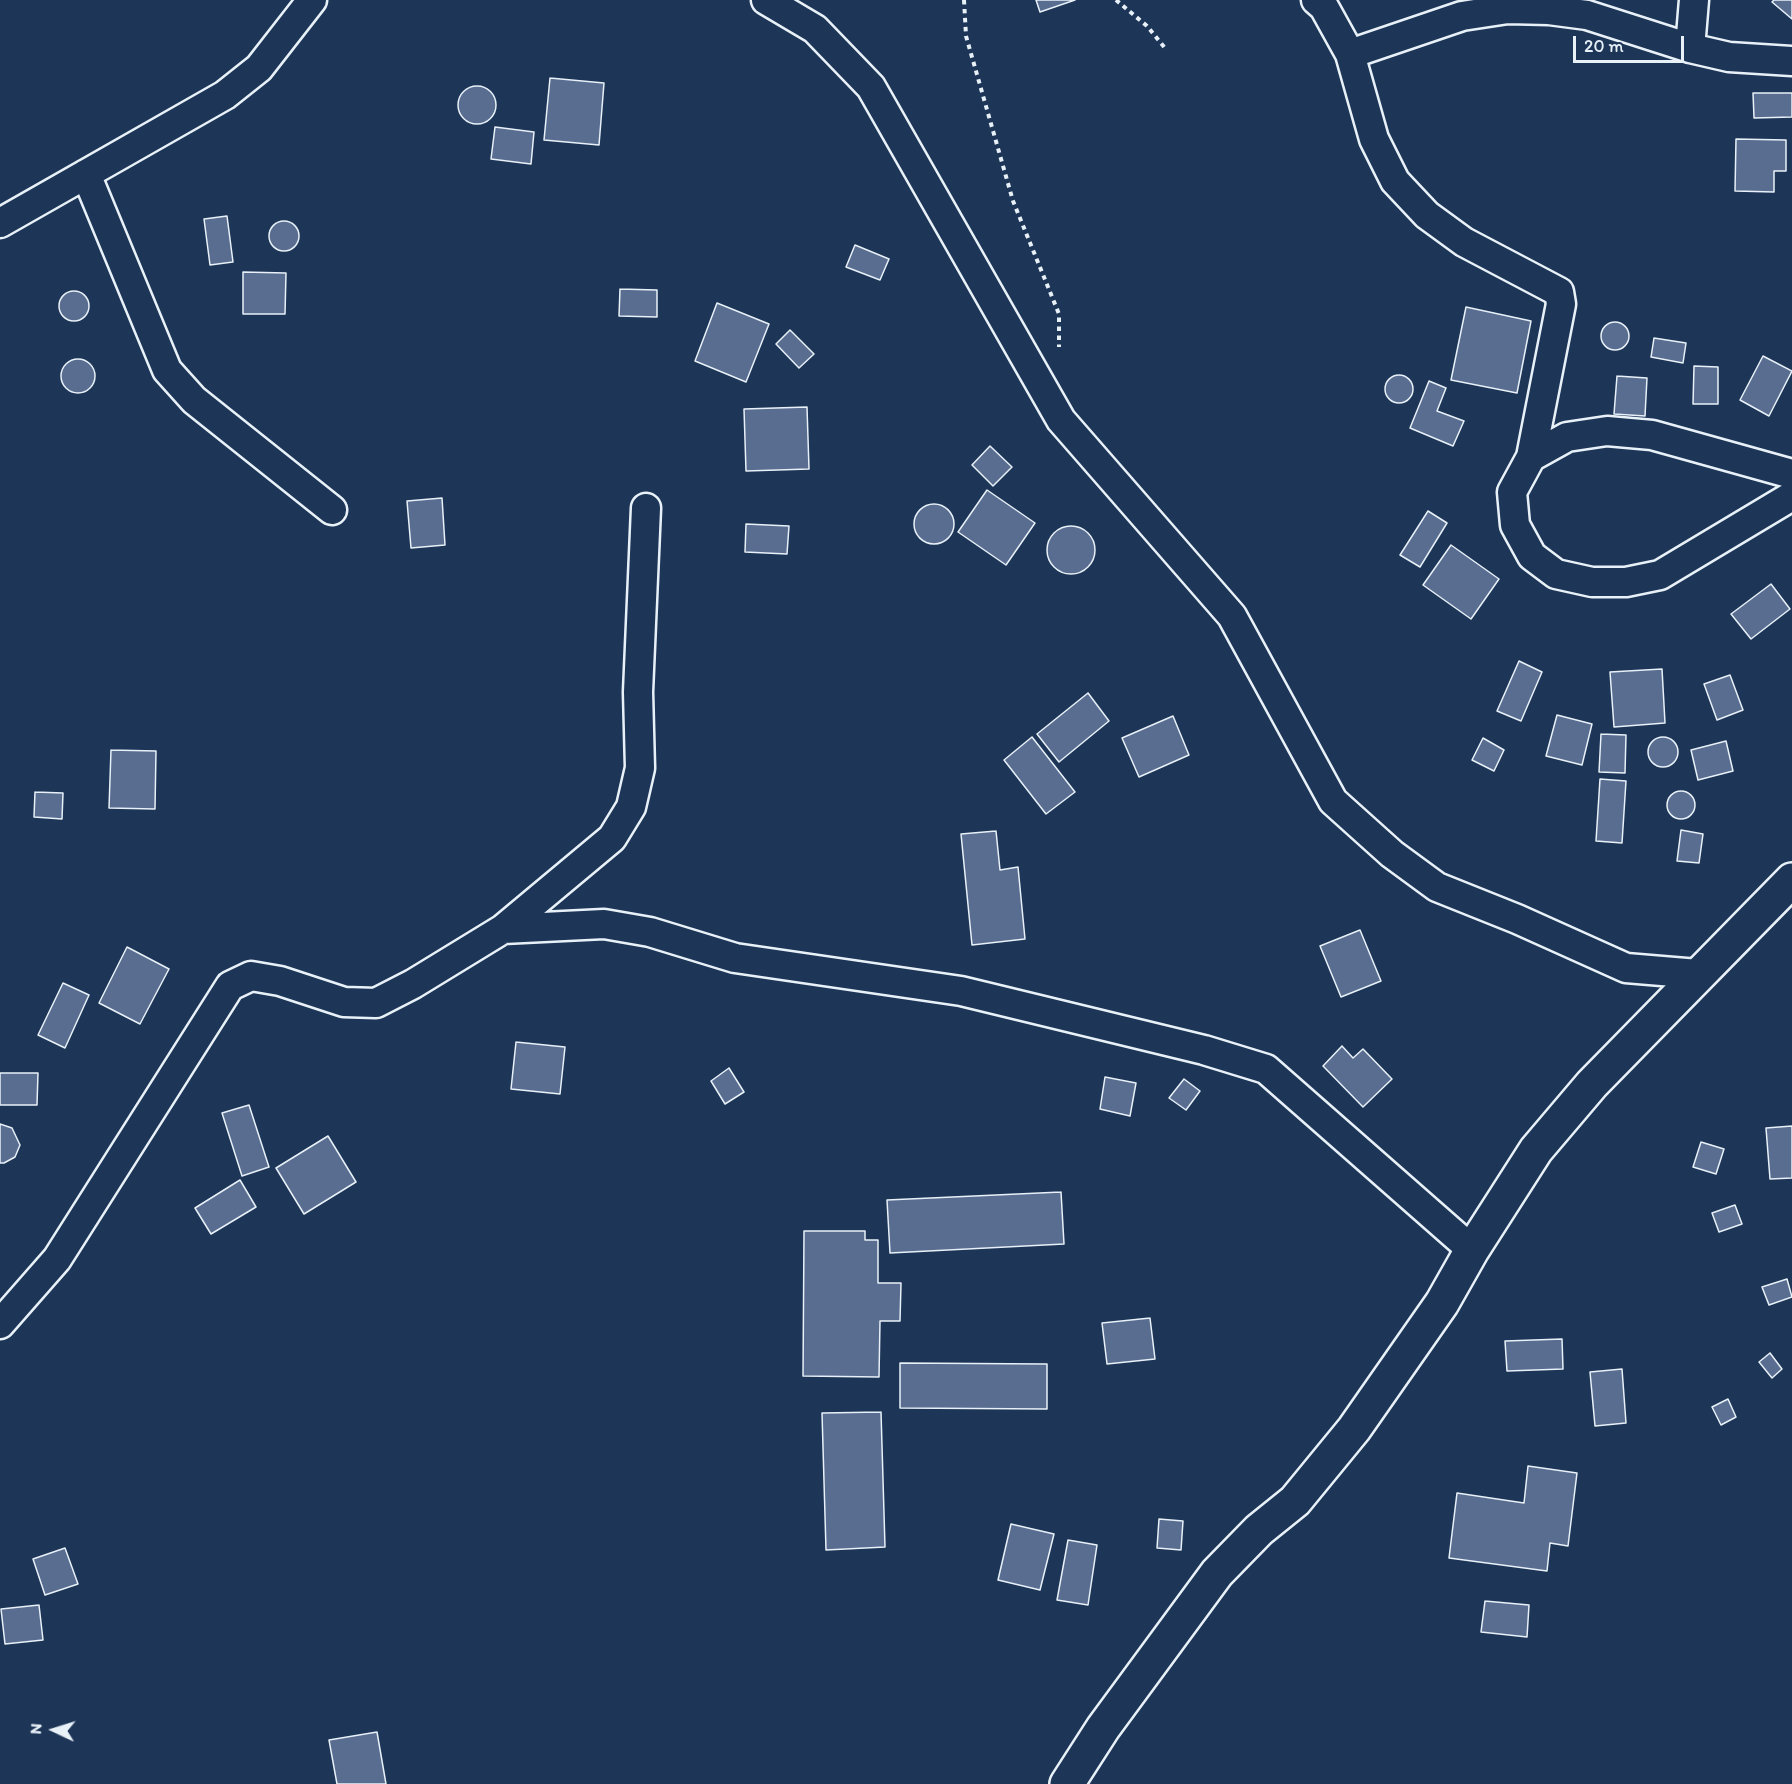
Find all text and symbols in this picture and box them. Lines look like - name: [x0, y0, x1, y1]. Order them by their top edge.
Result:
- scale bar: [1576, 24, 1687, 62]
- text: 20 m: [1584, 35, 1624, 57]
- north arrow: [24, 1700, 84, 1760]
- text: N: [26, 1723, 45, 1735]

